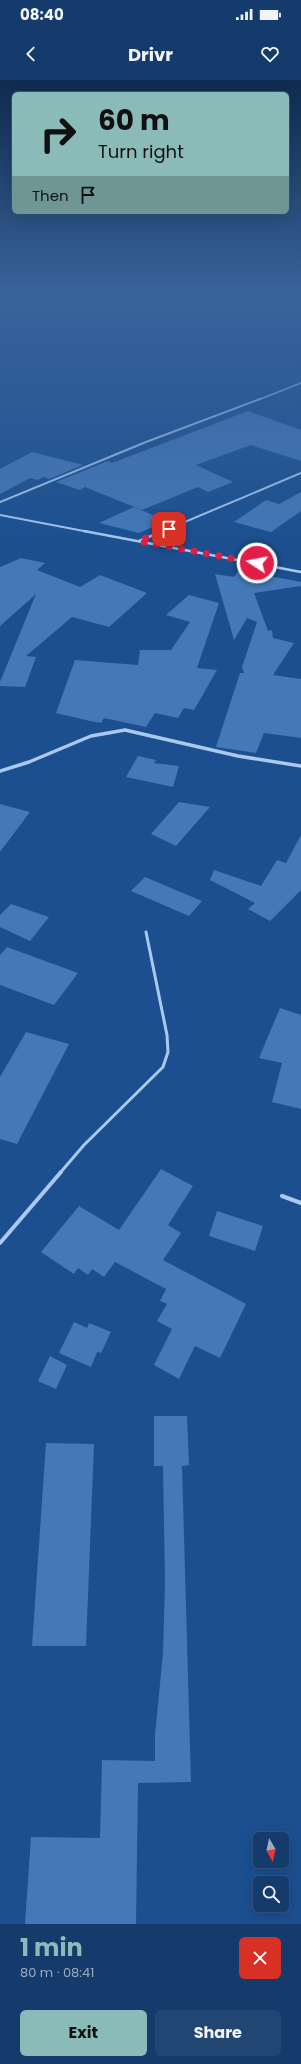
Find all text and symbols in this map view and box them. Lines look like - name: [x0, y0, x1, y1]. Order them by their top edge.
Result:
- text: 08:40: [20, 4, 64, 25]
- text: Drivr: [128, 42, 173, 67]
- icon: back: [20, 43, 42, 65]
- icon: heart: [259, 43, 281, 65]
- text: 60 m: [98, 101, 170, 140]
- icon: right: [32, 108, 84, 160]
- text: Turn right: [98, 139, 184, 164]
- icon: arrive: [77, 184, 99, 206]
- text: Then: [32, 185, 69, 206]
- pin: [152, 512, 186, 546]
- icon: arrive: [158, 518, 180, 540]
- position arrow: [236, 542, 278, 584]
- north arrow: [253, 1832, 289, 1868]
- map controls: [253, 1832, 289, 1912]
- button: search: [253, 1876, 289, 1912]
- text: 1 min: [20, 1931, 83, 1964]
- button: close: [239, 1937, 281, 1979]
- text: 80 m · 08:41: [20, 1963, 94, 1982]
- button: Exit: [20, 2010, 147, 2056]
- button: Share: [155, 2010, 281, 2056]

